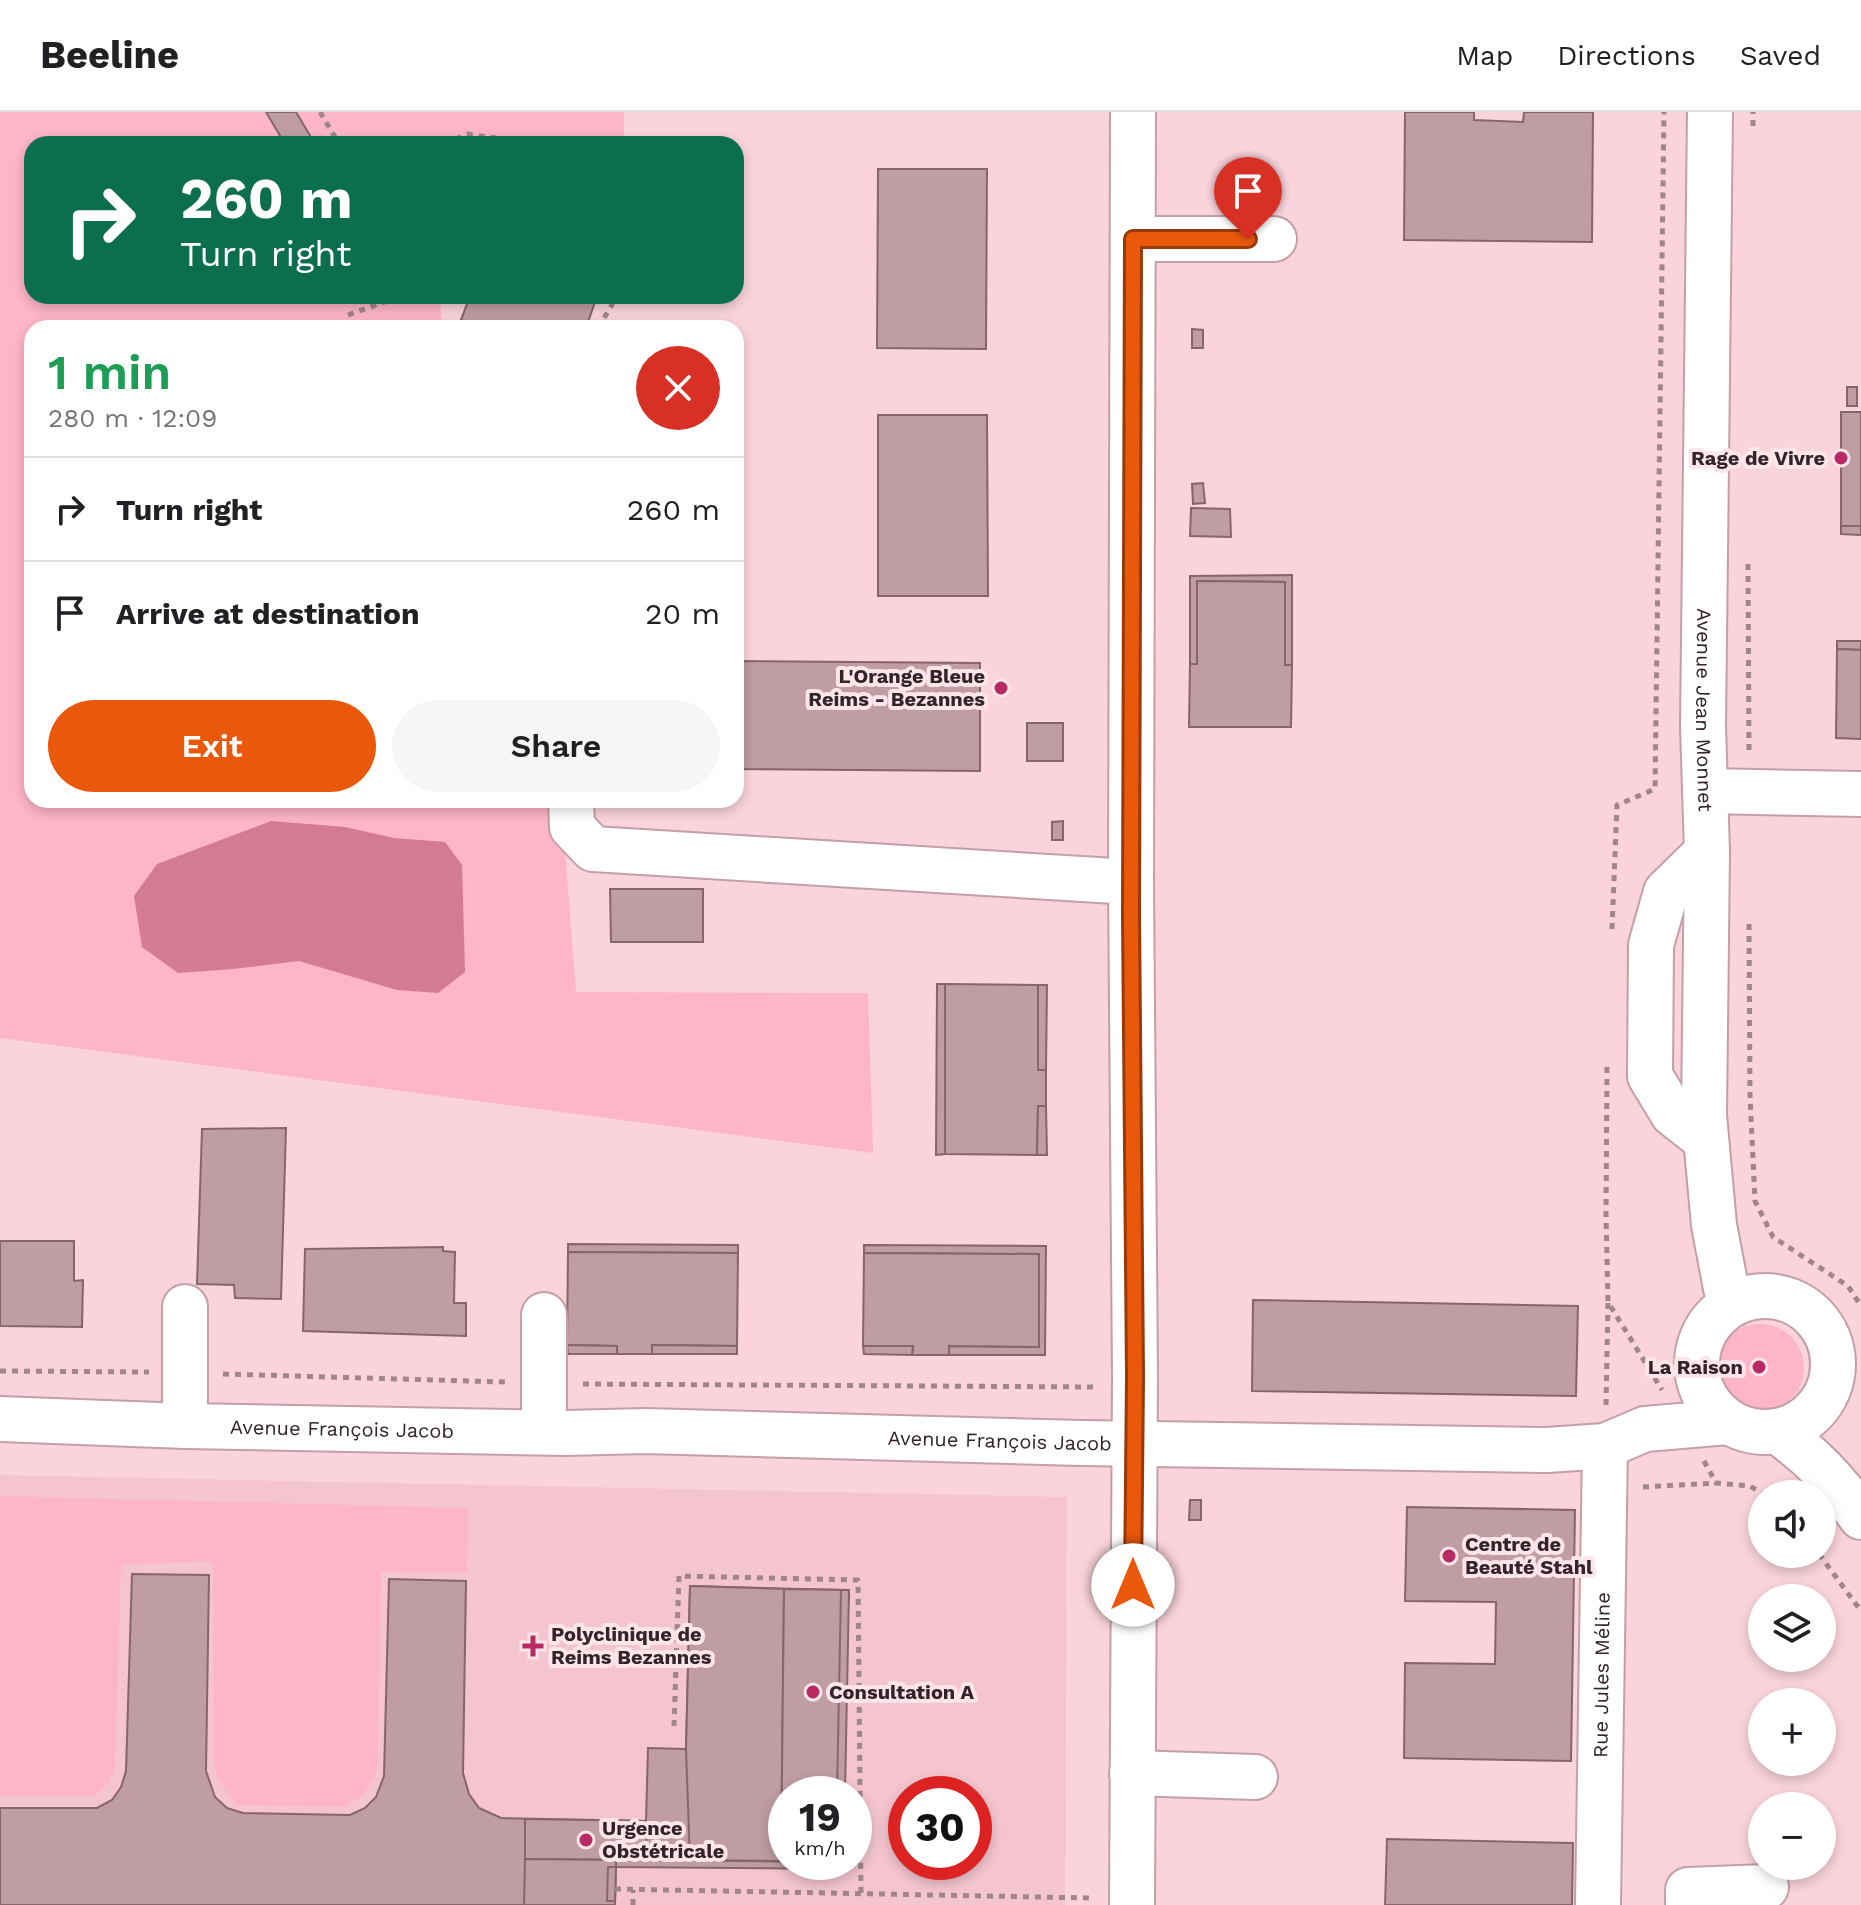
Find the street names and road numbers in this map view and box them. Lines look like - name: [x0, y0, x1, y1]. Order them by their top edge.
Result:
- street label: Avenue Jean Monnet: [1691, 608, 1718, 813]
- street label: Avenue François Jacob: [230, 1415, 454, 1443]
- street label: Avenue François Jacob: [887, 1426, 1112, 1455]
- street label: Rue Jules Méline: [1588, 1592, 1615, 1758]

